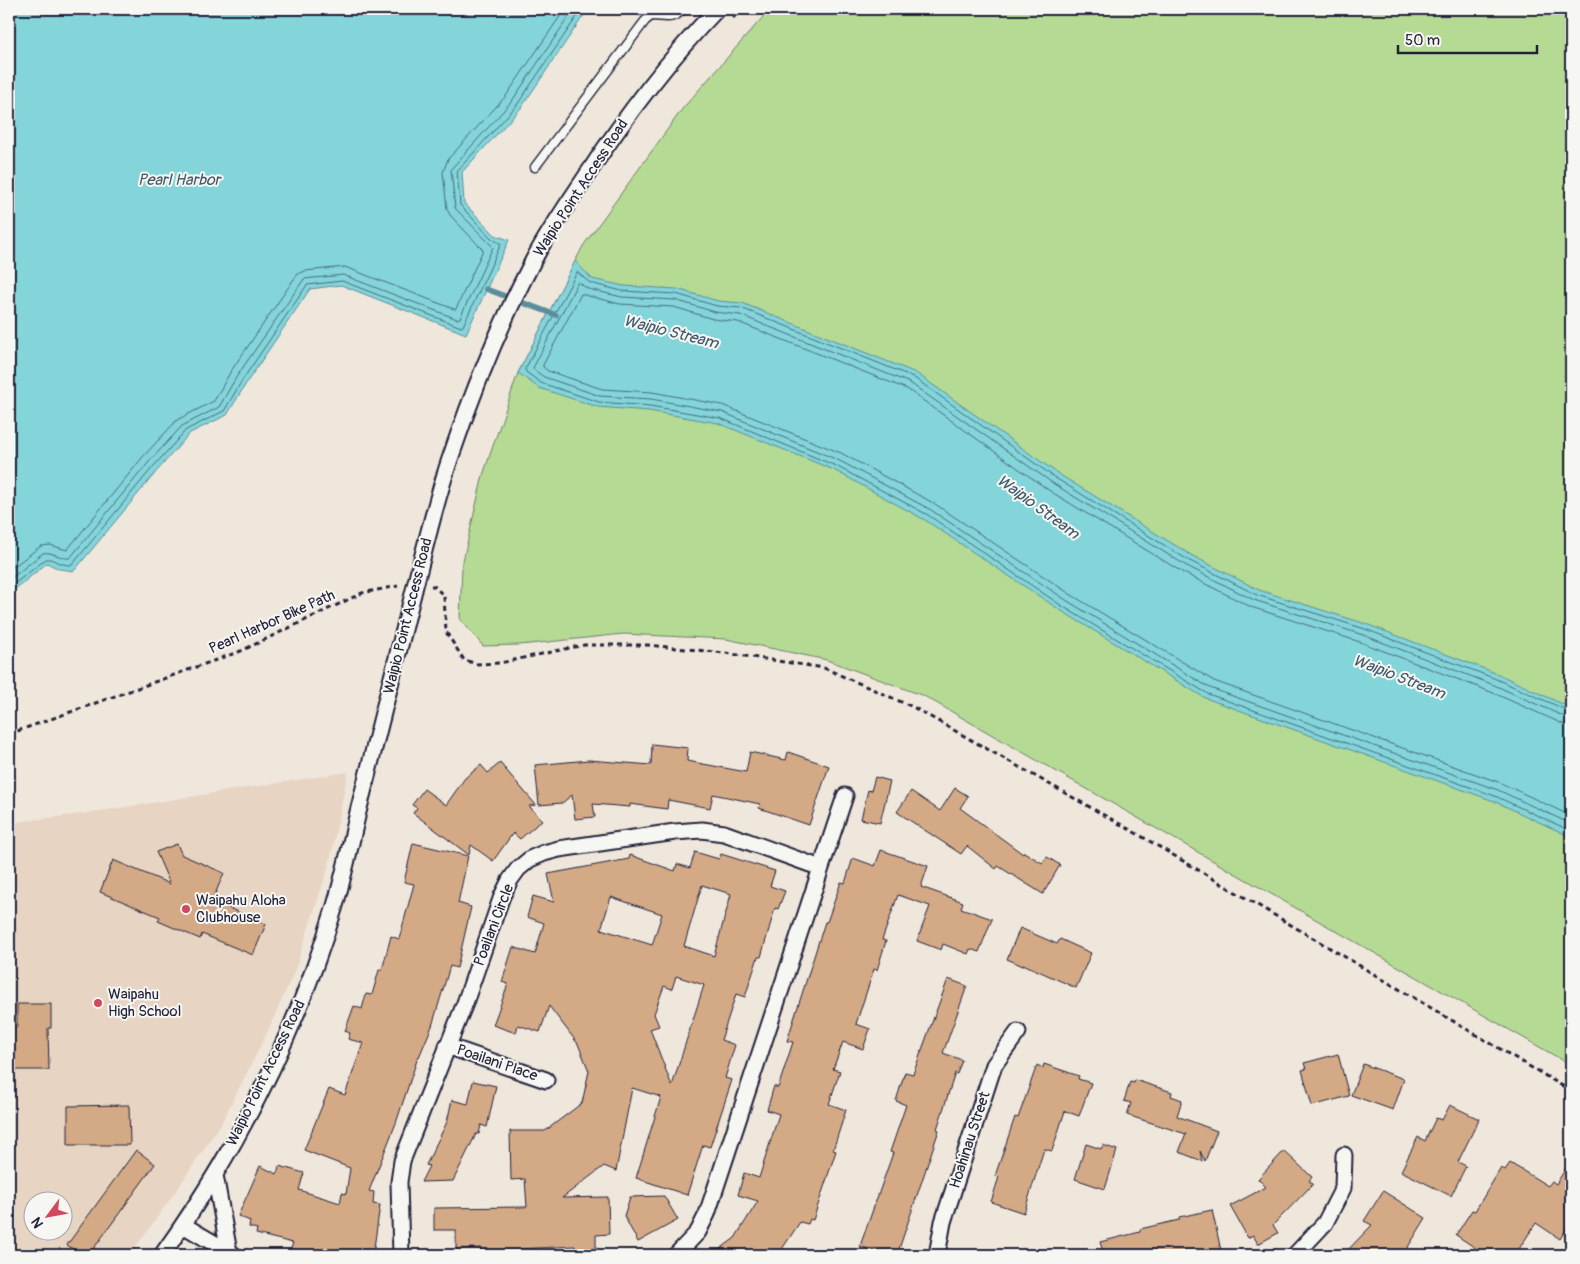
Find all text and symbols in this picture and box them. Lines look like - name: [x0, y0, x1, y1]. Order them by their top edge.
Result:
- scale bar: [1398, 22, 1536, 54]
- text: 50 m: [1405, 31, 1440, 50]
- street label: Waipio Point Access Road: [529, 116, 633, 260]
- water label: Pearl Harbor: [138, 170, 223, 190]
- water label: Waipio Stream: [621, 311, 721, 354]
- water label: Waipio Stream: [993, 470, 1084, 544]
- street label: Waipio Point Access Road: [379, 536, 437, 696]
- street label: Pearl Harbor Bike Path: [206, 586, 338, 658]
- water label: Waipio Stream: [1350, 650, 1449, 704]
- street label: Poailani Circle: [470, 881, 519, 969]
- place label: Waipahu Aloha Clubhouse: [196, 891, 286, 927]
- marker: Waipahu Aloha Clubhouse: [180, 903, 192, 915]
- place label: Waipahu High School: [108, 985, 181, 1021]
- marker: Waipahu High School: [92, 997, 104, 1009]
- street label: Waipio Point Access Road: [222, 997, 310, 1149]
- street label: Poailani Place: [454, 1040, 541, 1086]
- street label: Hoahinau Street: [945, 1088, 995, 1191]
- north arrow: [22, 1192, 72, 1242]
- text: N: [28, 1214, 47, 1231]

